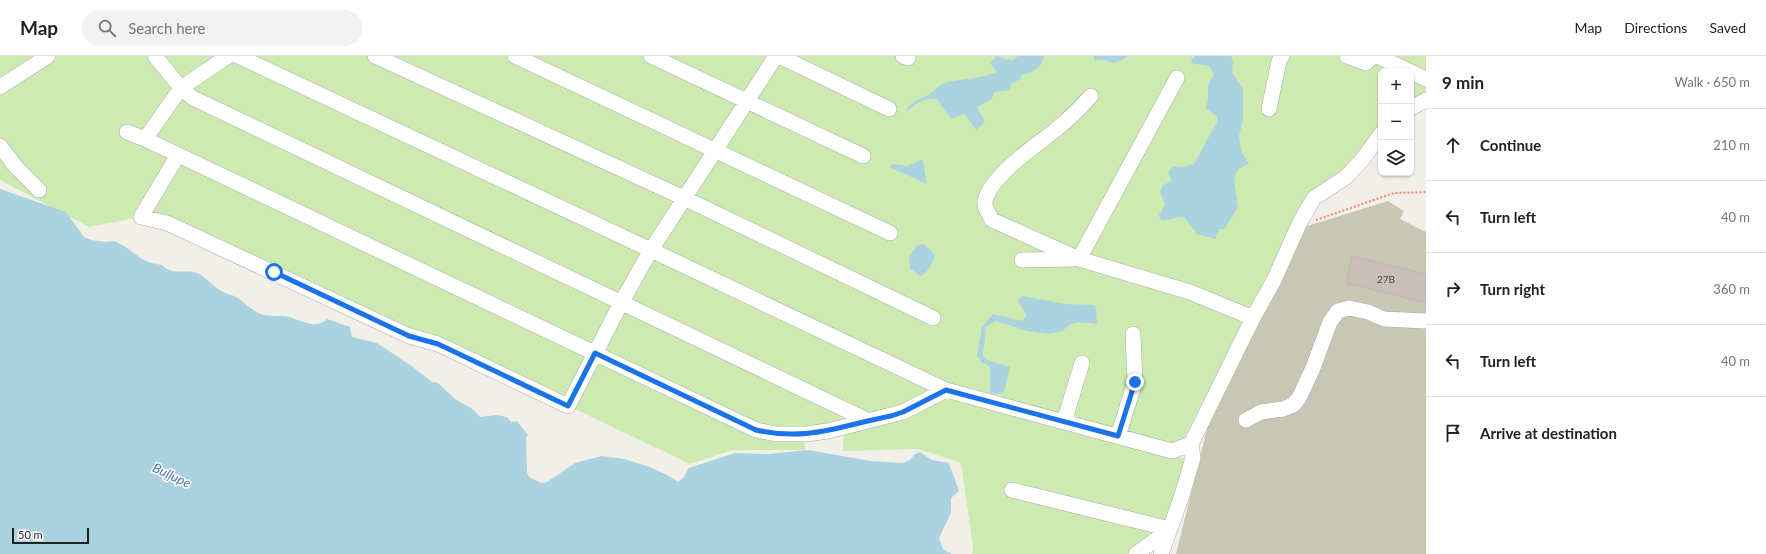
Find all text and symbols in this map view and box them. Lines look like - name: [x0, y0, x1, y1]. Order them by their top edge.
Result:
- search box: [82, 10, 362, 46]
- text: Map: [20, 16, 58, 39]
- icon: search: [96, 17, 118, 39]
- text: Search here: [128, 19, 206, 37]
- text: Map: [1575, 19, 1602, 36]
- text: Directions: [1624, 19, 1687, 36]
- text: Saved: [1709, 19, 1746, 36]
- map controls: [1378, 68, 1414, 176]
- button: +: [1378, 68, 1414, 104]
- text: 9 min: [1442, 72, 1484, 93]
- text: Walk · 650 m: [1674, 74, 1750, 90]
- button: −: [1378, 104, 1414, 140]
- icon: ahead: [1442, 134, 1464, 156]
- text: Continue: [1480, 136, 1541, 154]
- text: 210 m: [1713, 137, 1750, 153]
- button: layers: [1378, 140, 1414, 176]
- icon: left: [1442, 206, 1464, 228]
- text: Turn left: [1480, 208, 1536, 226]
- text: 40 m: [1721, 209, 1750, 225]
- route start: [265, 263, 283, 281]
- house number: 27B: [1377, 273, 1395, 285]
- icon: right: [1442, 278, 1464, 300]
- text: Turn right: [1480, 280, 1545, 298]
- text: 360 m: [1713, 281, 1750, 297]
- icon: left: [1442, 350, 1464, 372]
- text: Turn left: [1480, 352, 1536, 370]
- text: 40 m: [1721, 353, 1750, 369]
- route end: [1126, 373, 1144, 391]
- icon: arrive: [1442, 422, 1464, 444]
- text: Arrive at destination: [1480, 424, 1617, 442]
- water label: Buļļupe: [150, 459, 194, 491]
- scale bar: [12, 526, 89, 545]
- text: 50 m: [18, 528, 43, 541]

